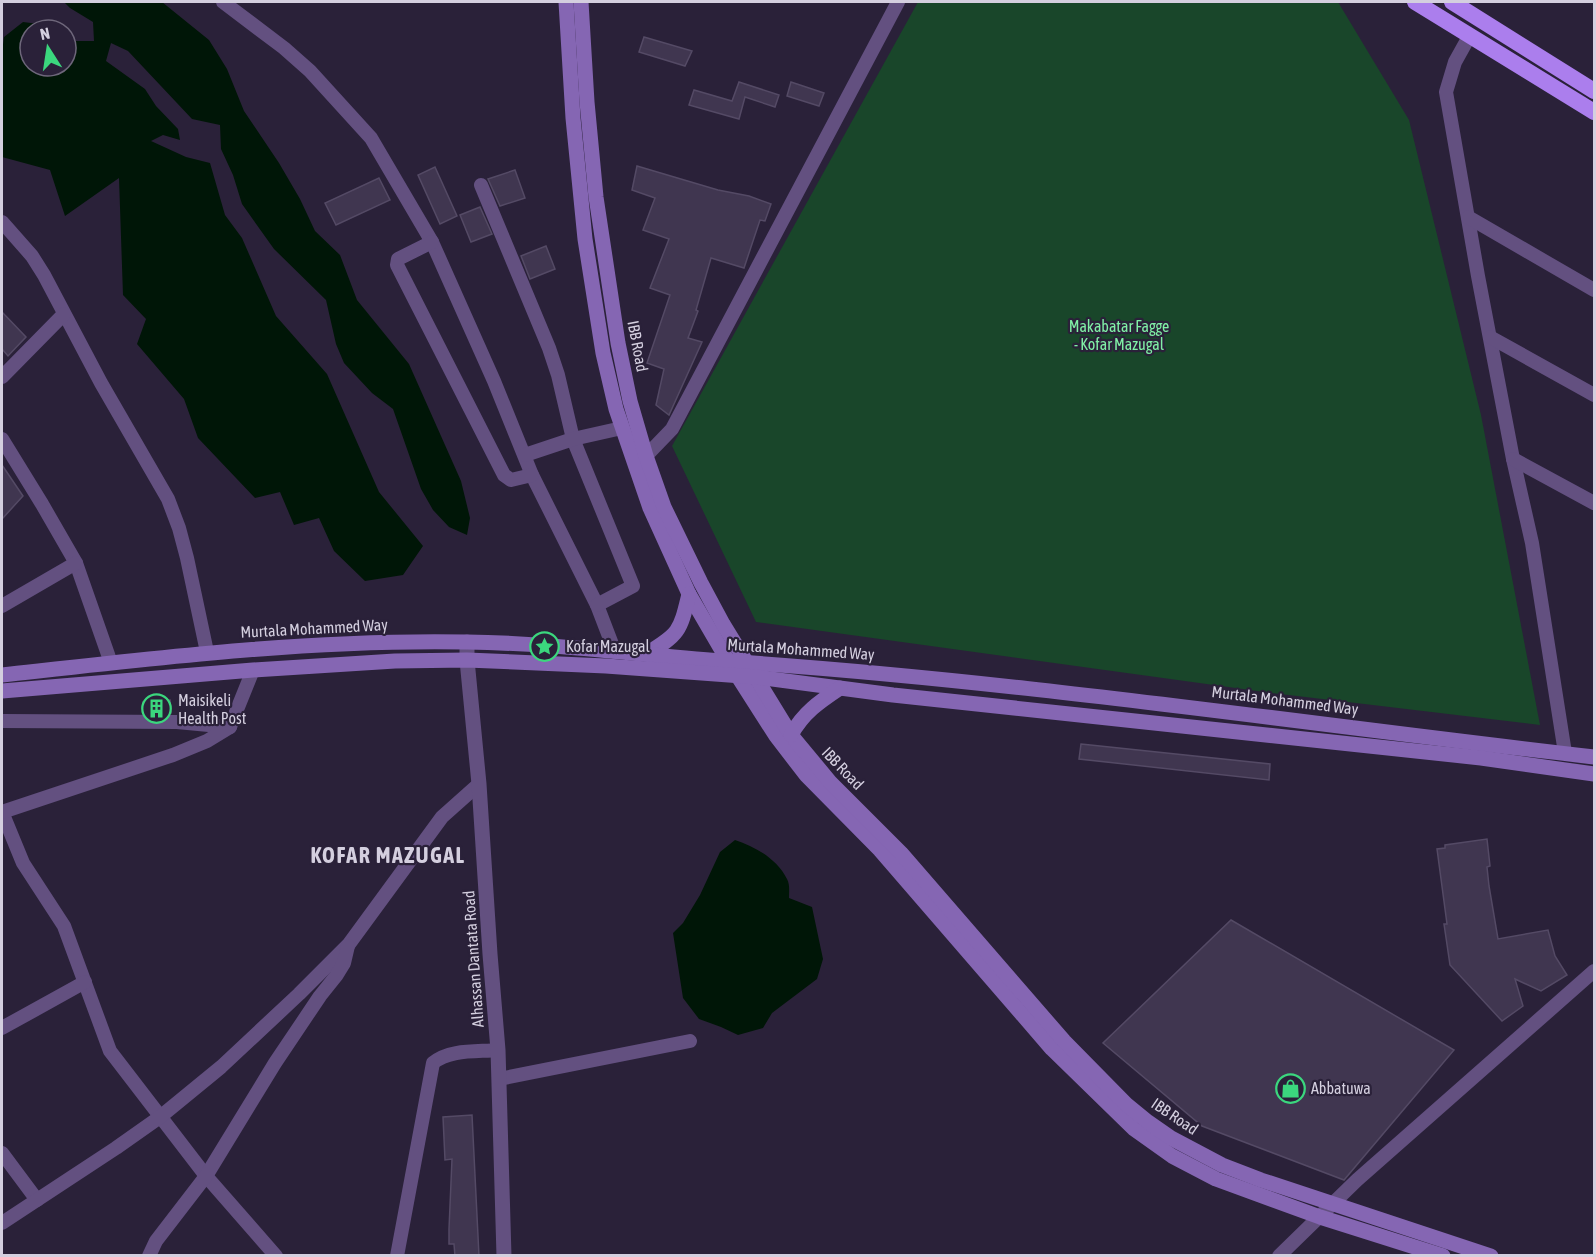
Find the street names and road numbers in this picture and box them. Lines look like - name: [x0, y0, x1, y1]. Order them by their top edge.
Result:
- street label: IBB Road: [624, 319, 652, 373]
- street label: Murtala Mohammed Way: [240, 615, 389, 642]
- street label: Murtala Mohammed Way: [727, 635, 876, 664]
- street label: Murtala Mohammed Way: [1211, 682, 1360, 719]
- street label: IBB Road: [818, 743, 868, 793]
- street label: Alhassan Dantata Road: [459, 890, 487, 1028]
- street label: IBB Road: [1148, 1094, 1202, 1138]

